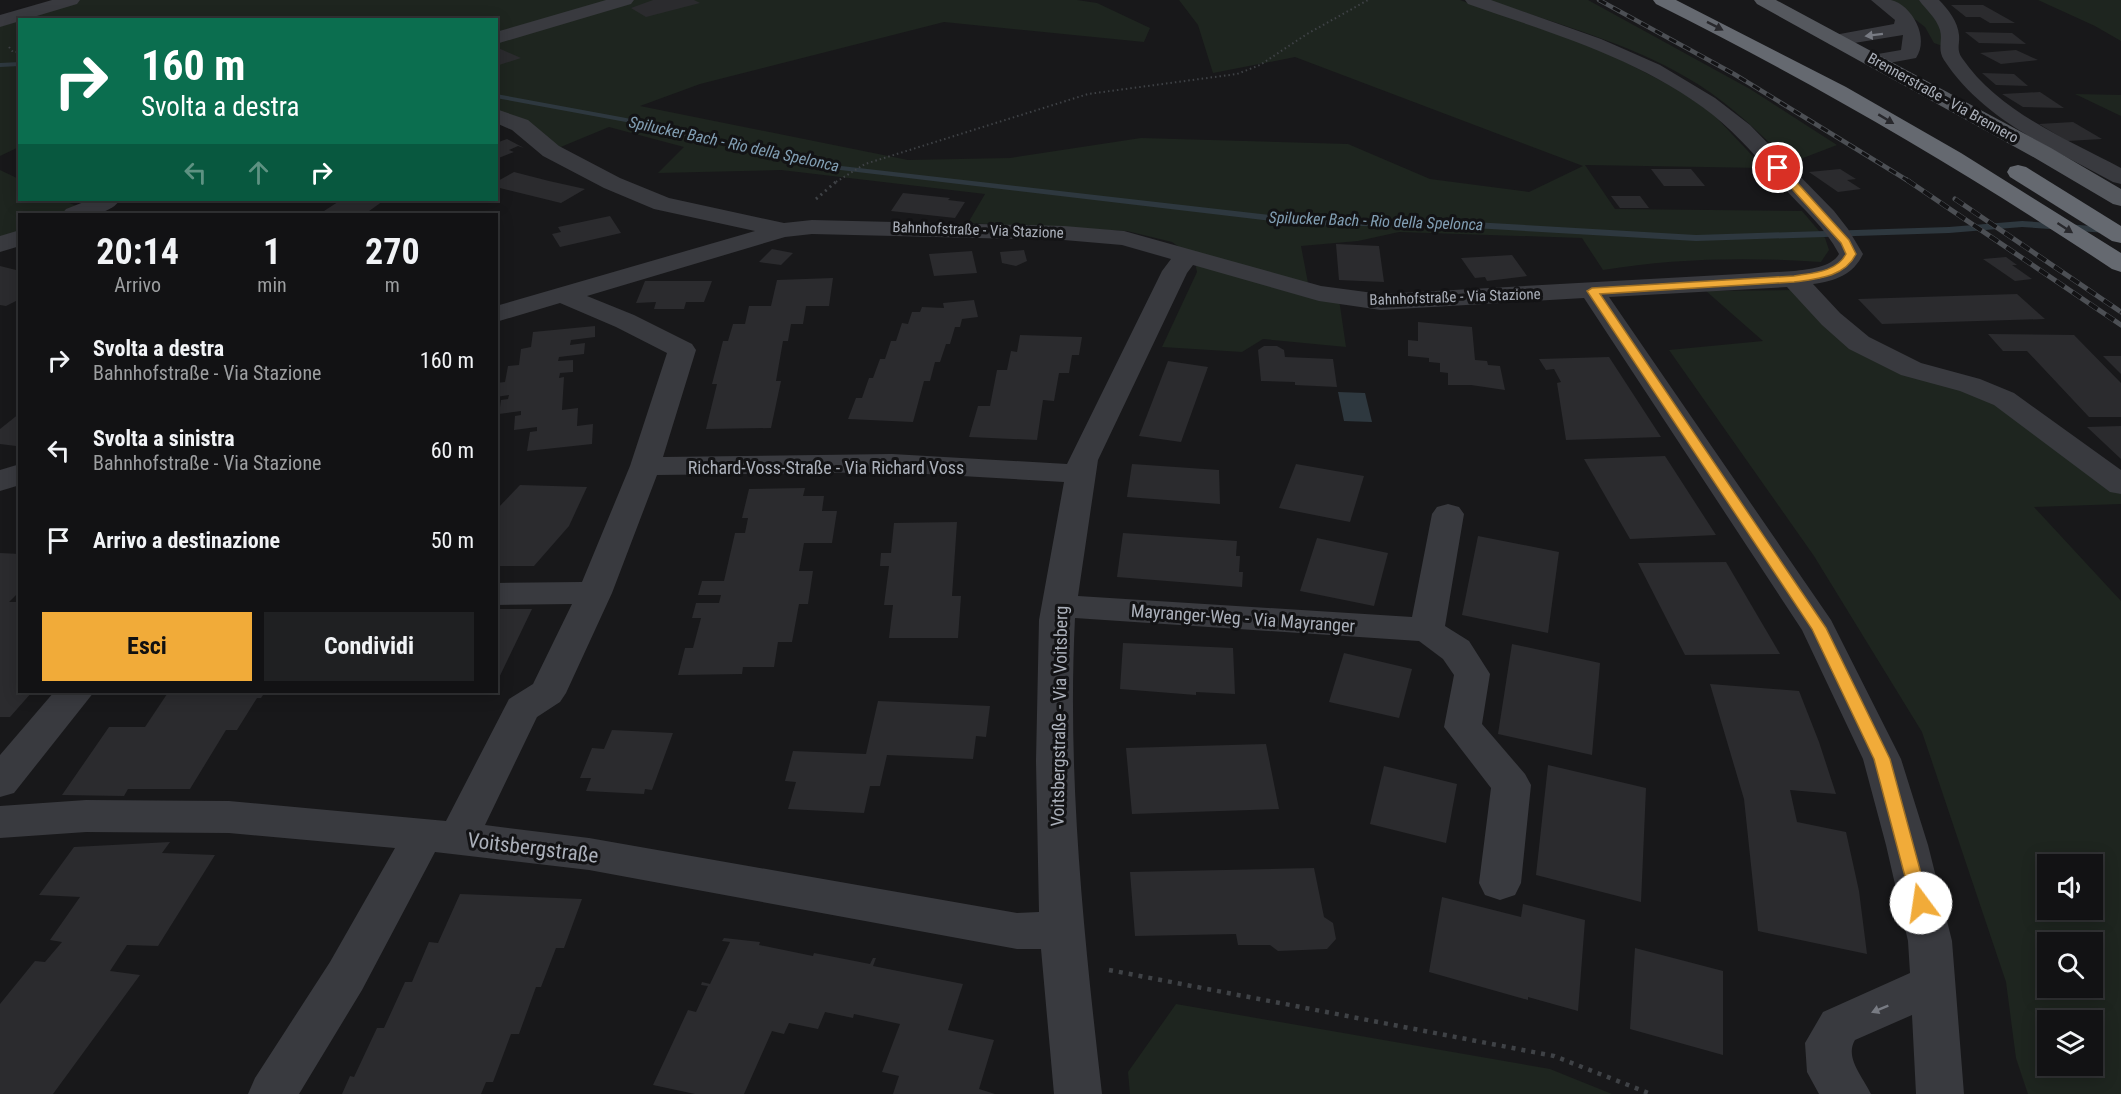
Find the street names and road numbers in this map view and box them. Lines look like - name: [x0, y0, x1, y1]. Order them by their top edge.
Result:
- street label: Brennerstraße - Via Brennero: [1864, 49, 2022, 147]
- street label: Bahnhofstraße - Via Stazione: [892, 218, 1064, 242]
- street label: Bahnhofstraße - Via Stazione: [1369, 285, 1541, 309]
- street label: Richard-Voss-Straße - Via Richard Voss: [688, 457, 964, 478]
- street label: Mayranger-Weg - Via Mayranger: [1130, 600, 1356, 636]
- street label: Voitsbergstraße - Via Voitsberg: [1047, 606, 1071, 826]
- street label: Voitsbergstraße: [466, 828, 600, 868]

